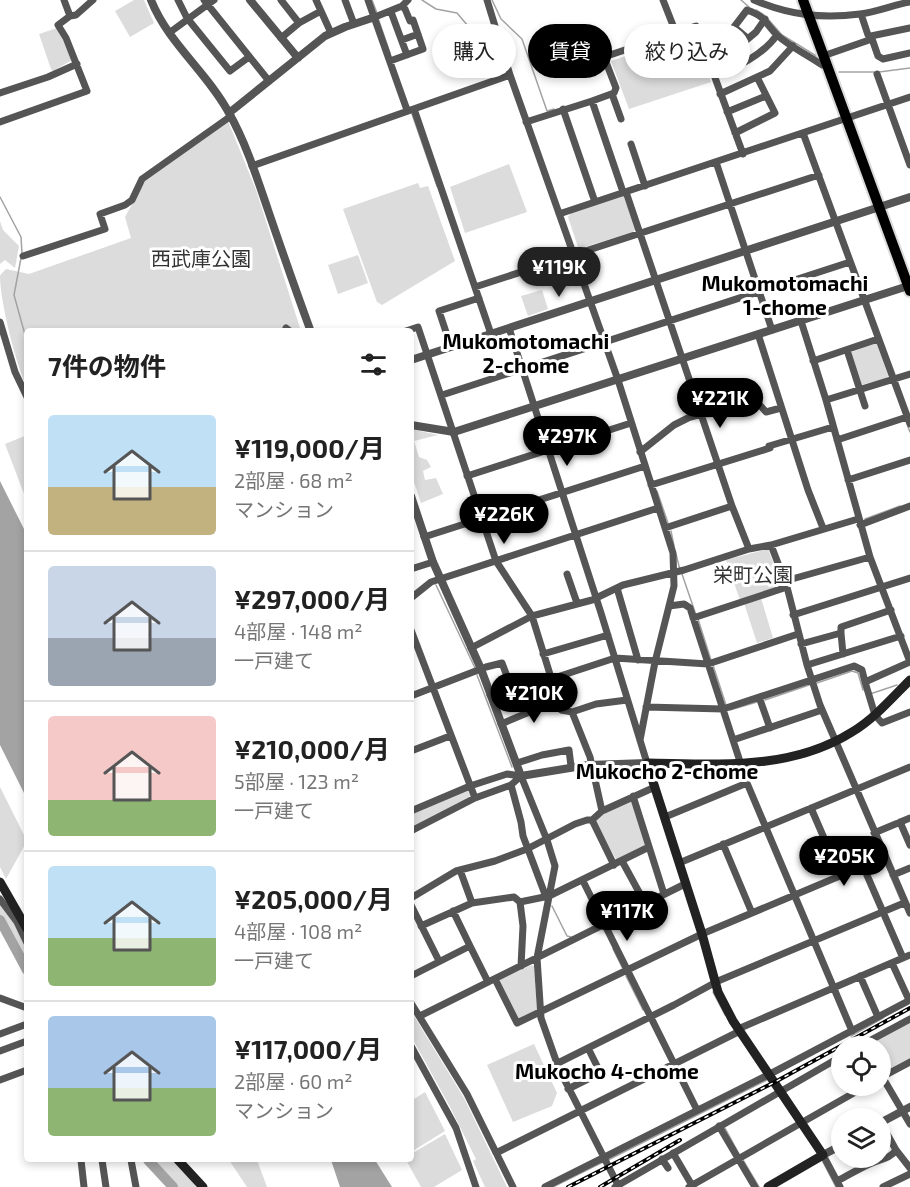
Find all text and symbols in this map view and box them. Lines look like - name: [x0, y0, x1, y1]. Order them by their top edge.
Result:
- chip: 購入: [432, 24, 516, 78]
- chip: 賃貸: [528, 24, 612, 78]
- chip: 絞り込み: [624, 24, 750, 78]
- park label: 西武庫公園: [151, 246, 251, 270]
- pin: ¥119K: [517, 247, 601, 298]
- text: ¥119K: [531, 254, 587, 278]
- district label: Mukomotomachi 1-chome: [702, 270, 868, 319]
- district label: Mukomotomachi 2-chome: [443, 328, 609, 377]
- icon: filters: [357, 348, 390, 381]
- text: 7件の物件: [48, 350, 166, 381]
- pin: ¥221K: [678, 378, 762, 429]
- text: ¥221K: [691, 385, 749, 409]
- pin: ¥297K: [525, 416, 609, 467]
- text: ¥297K: [537, 423, 597, 447]
- text: ¥119,000/月: [234, 432, 385, 463]
- icon: home: [96, 439, 168, 511]
- text: 2部屋 · 68 m²: [234, 468, 353, 492]
- pin: ¥226K: [462, 494, 546, 545]
- text: マンション: [234, 497, 334, 521]
- text: ¥226K: [474, 501, 535, 525]
- park label: 栄町公園: [713, 562, 793, 586]
- text: ¥297,000/月: [234, 583, 390, 614]
- icon: home: [96, 590, 168, 662]
- text: 4部屋 · 148 m²: [234, 619, 363, 643]
- text: 一戸建て: [234, 648, 314, 672]
- pin: ¥210K: [492, 673, 576, 724]
- text: ¥210K: [505, 680, 563, 704]
- text: ¥210,000/月: [234, 733, 390, 764]
- icon: home: [96, 740, 168, 812]
- district label: Mukocho 2-chome: [576, 758, 758, 783]
- text: 5部屋 · 123 m²: [234, 769, 359, 793]
- text: 一戸建て: [234, 798, 314, 822]
- pin: ¥205K: [802, 836, 886, 887]
- text: ¥205K: [813, 843, 875, 867]
- text: ¥205,000/月: [234, 883, 393, 914]
- icon: home: [96, 890, 168, 962]
- pin: ¥117K: [585, 891, 669, 942]
- text: ¥117K: [600, 898, 654, 922]
- text: 4部屋 · 108 m²: [234, 919, 362, 943]
- text: 一戸建て: [234, 948, 314, 972]
- text: ¥117,000/月: [234, 1033, 382, 1064]
- map controls: [831, 1036, 891, 1168]
- button: locate: [831, 1036, 891, 1096]
- icon: home: [96, 1040, 168, 1112]
- district label: Mukocho 4-chome: [515, 1058, 699, 1083]
- text: 2部屋 · 60 m²: [234, 1069, 353, 1093]
- text: マンション: [234, 1098, 334, 1122]
- button: layers: [831, 1108, 891, 1168]

